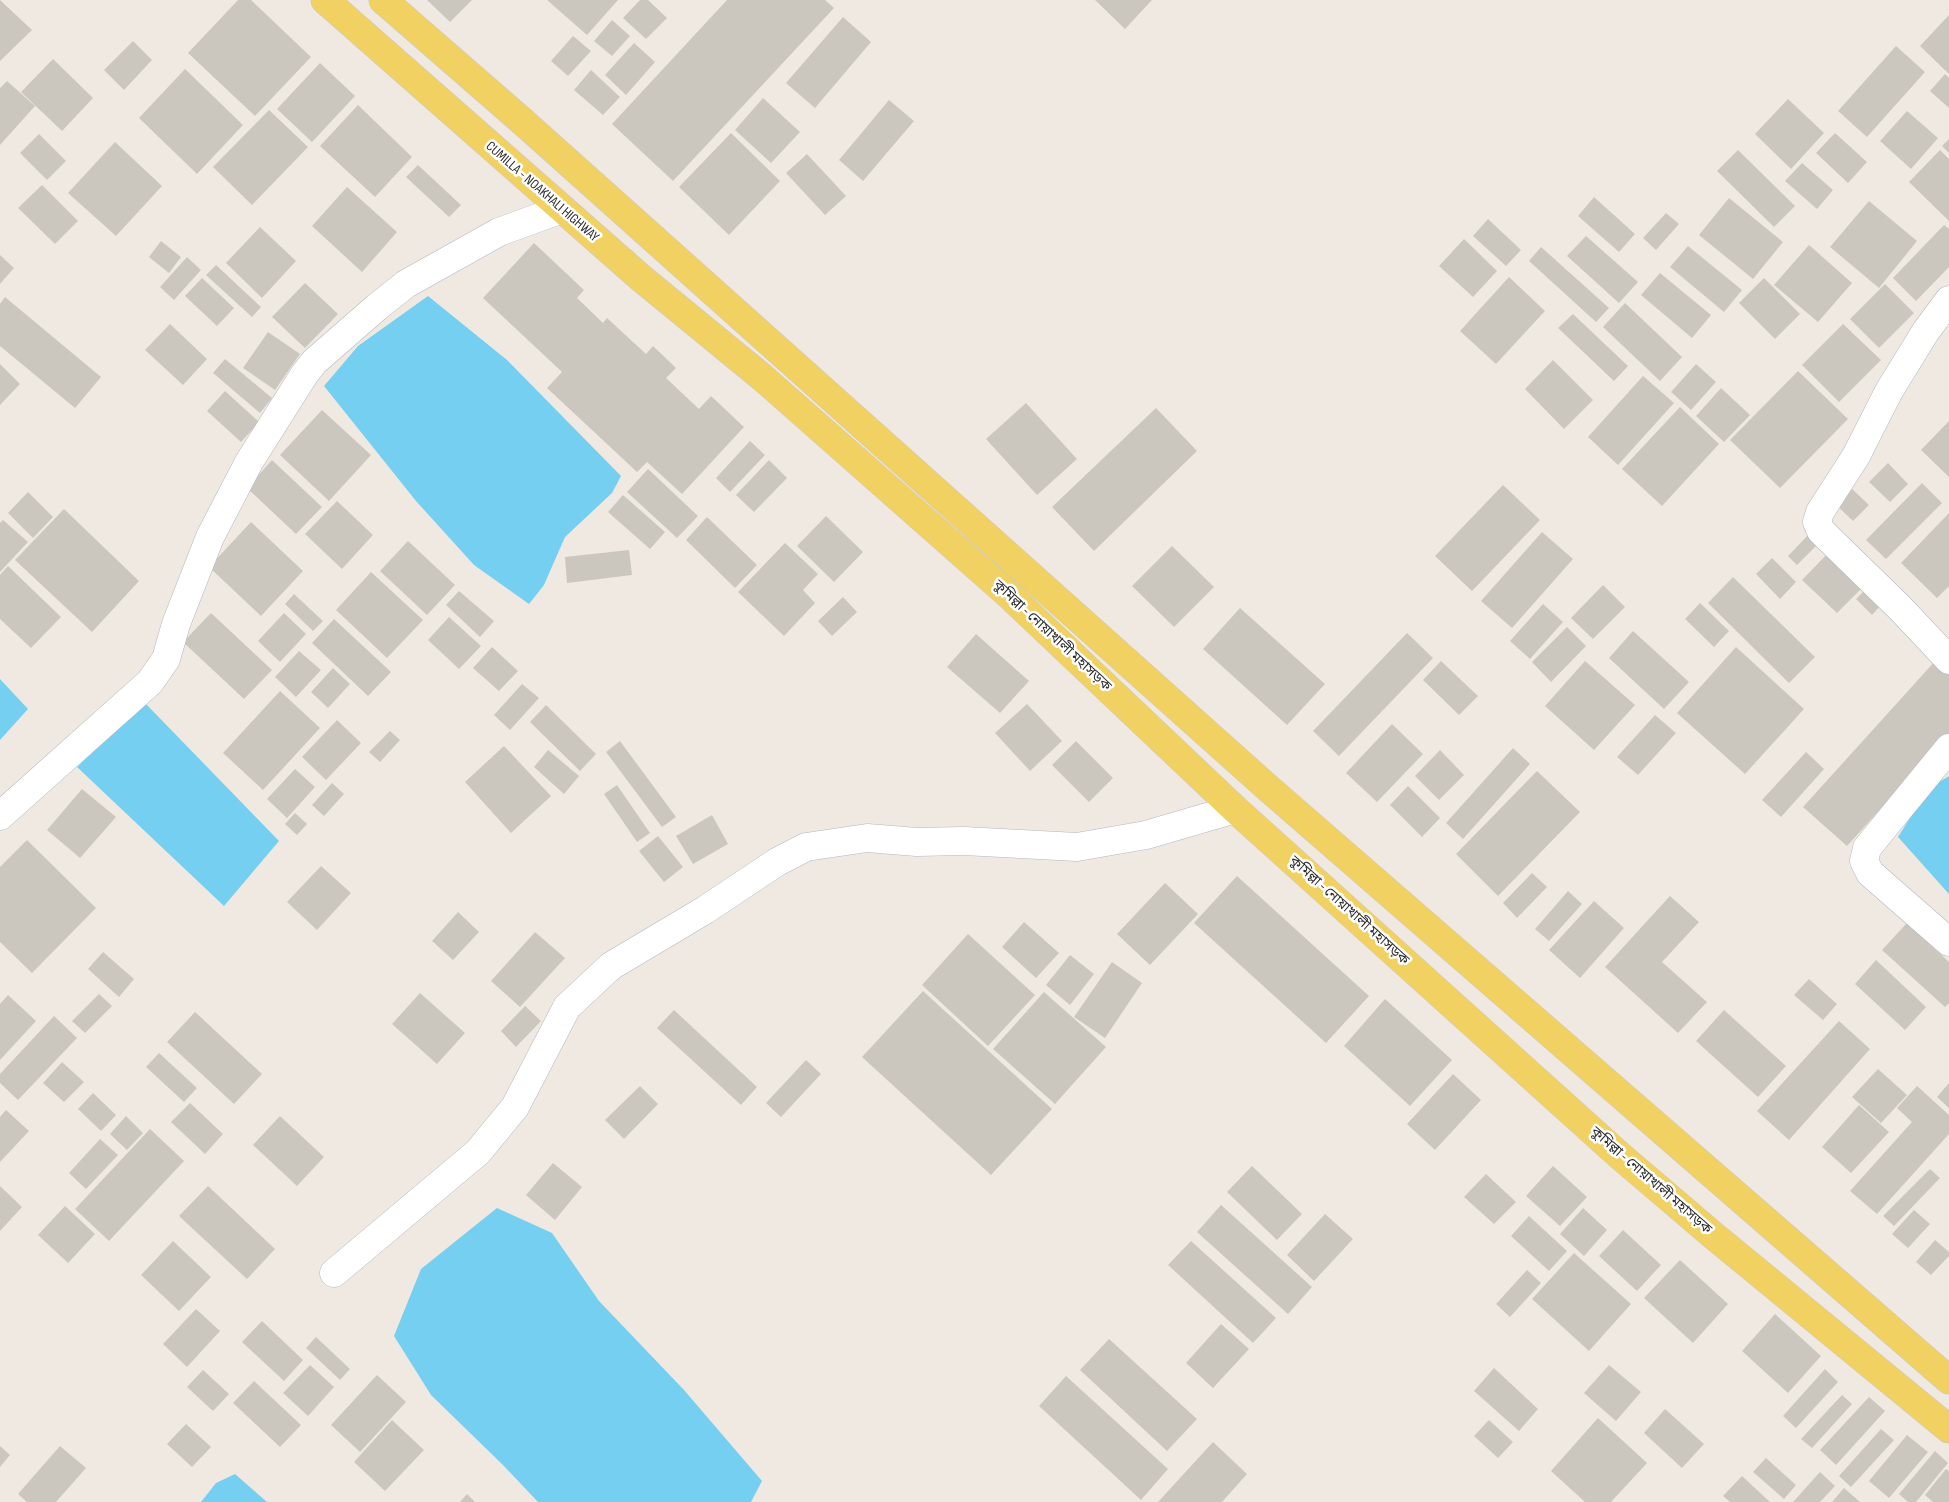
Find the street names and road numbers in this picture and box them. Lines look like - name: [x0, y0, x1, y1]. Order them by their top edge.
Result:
- street label: CUMILLA - NOAKHALI HIGHWAY: [482, 138, 602, 246]
- street label: কুমিল্লা - নোয়াখালী মহাসড়ক: [990, 577, 1114, 695]
- street label: কুমিল্লা - নোয়াখালী মহাসড়ক: [1286, 853, 1412, 969]
- street label: কুমিল্লা - নোয়াখালী মহাসড়ক: [1587, 1124, 1715, 1238]

